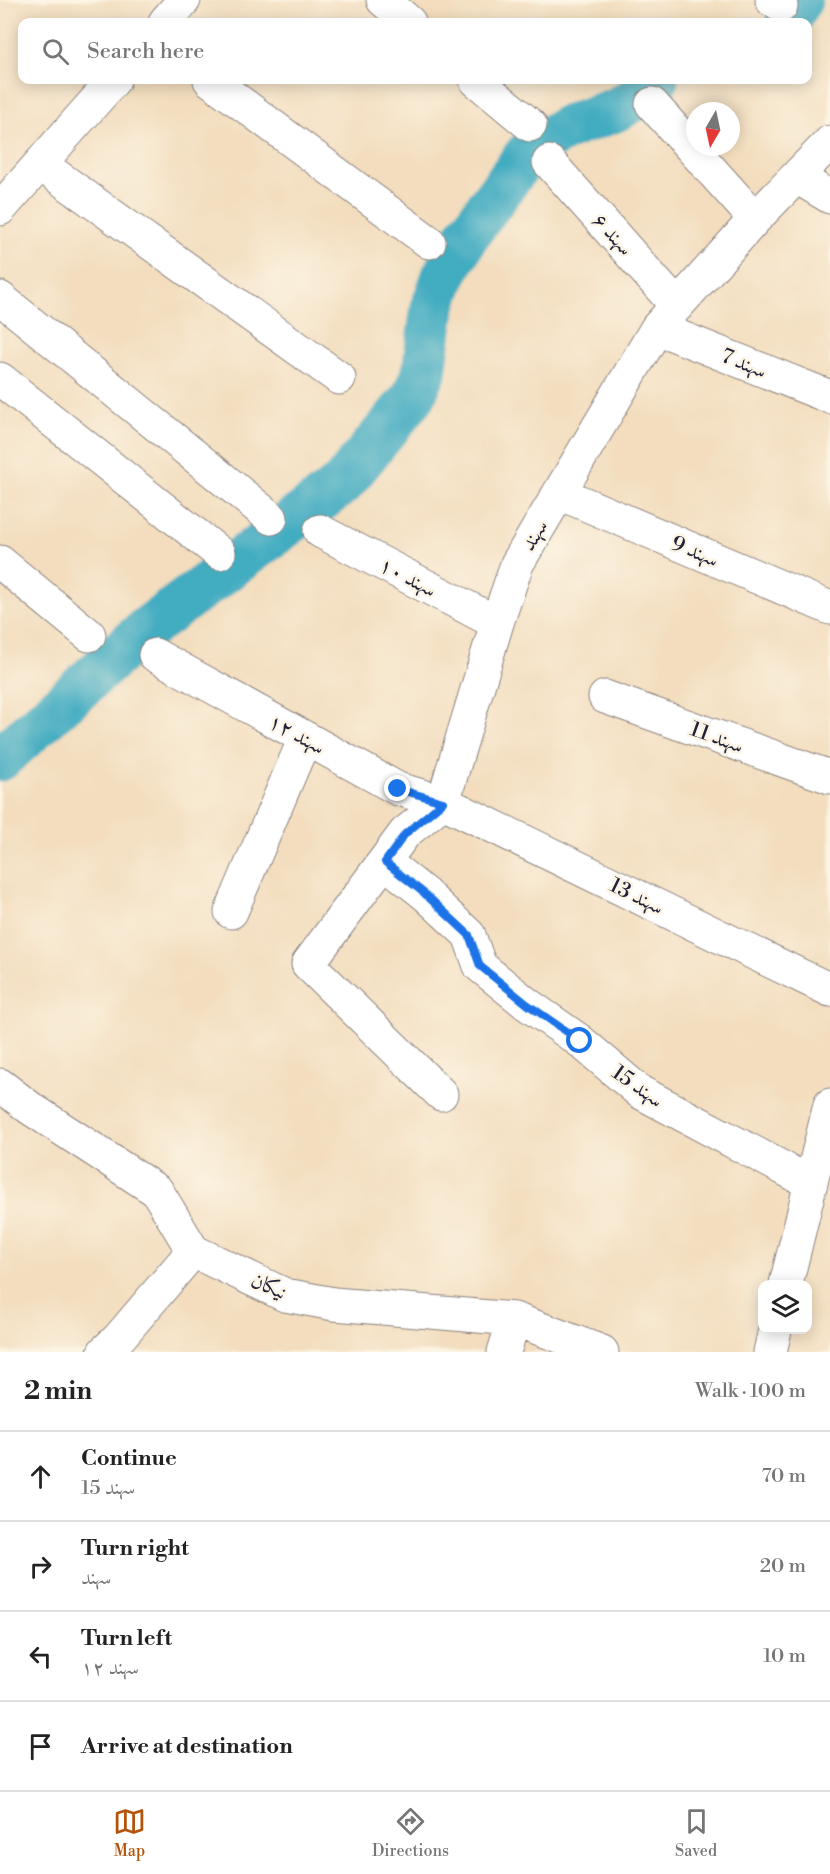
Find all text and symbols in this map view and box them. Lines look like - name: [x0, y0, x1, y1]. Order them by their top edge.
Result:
- search box: [18, 18, 812, 84]
- icon: search: [39, 35, 72, 68]
- text: Search here: [87, 38, 204, 65]
- north arrow: [686, 102, 740, 156]
- street label: سهند ۶: [586, 208, 638, 261]
- street label: سهند 7: [717, 343, 770, 385]
- street label: سهند: [515, 515, 554, 556]
- street label: سهند 9: [667, 530, 722, 573]
- street label: سهند ۱۰: [375, 552, 440, 604]
- street label: سهند ۱۲: [264, 709, 329, 761]
- street label: سهند 11: [686, 716, 747, 760]
- route end: [384, 775, 410, 801]
- street label: سهند 13: [605, 873, 668, 921]
- route start: [566, 1027, 592, 1053]
- street label: سهند 15: [607, 1060, 668, 1114]
- street label: نیکان: [247, 1268, 290, 1306]
- map controls: [758, 1280, 812, 1334]
- button: layers: [758, 1280, 812, 1334]
- text: 2 min: [24, 1375, 92, 1407]
- text: Walk · 100 m: [695, 1379, 806, 1404]
- text: Continue: [81, 1445, 177, 1472]
- icon: ahead: [24, 1460, 57, 1493]
- text: 70 m: [762, 1464, 806, 1489]
- text: سهند 15: [81, 1476, 135, 1501]
- text: Turn right: [81, 1535, 189, 1562]
- icon: right: [24, 1550, 57, 1583]
- text: 20 m: [760, 1554, 806, 1579]
- text: سهند: [81, 1566, 111, 1591]
- text: Turn left: [81, 1625, 172, 1652]
- icon: left: [24, 1640, 57, 1673]
- text: 10 m: [763, 1644, 806, 1669]
- text: سهند ۱۲: [81, 1656, 139, 1681]
- icon: arrive: [24, 1730, 57, 1763]
- text: Arrive at destination: [81, 1733, 293, 1760]
- tab: Map: [113, 1805, 146, 1861]
- tab: Directions: [372, 1805, 449, 1861]
- tab: Saved: [675, 1805, 717, 1861]

